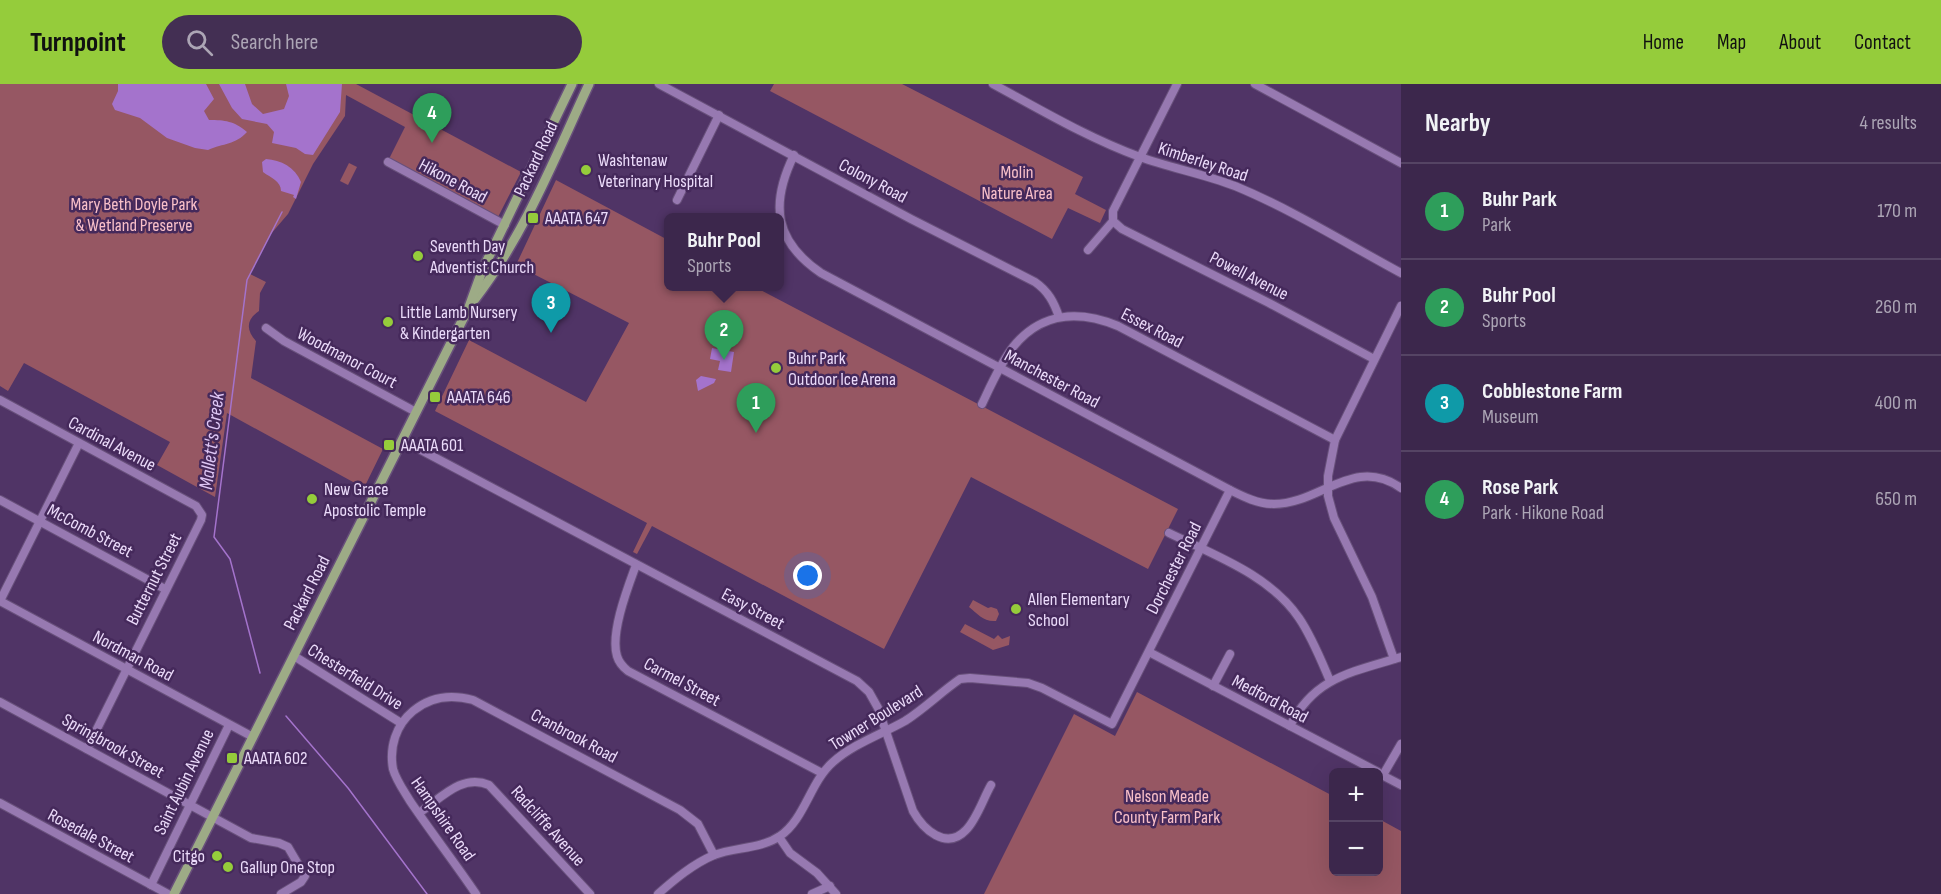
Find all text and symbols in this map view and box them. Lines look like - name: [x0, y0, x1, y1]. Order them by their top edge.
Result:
- search box: [162, 15, 582, 69]
- text: Turnpoint: [30, 26, 126, 59]
- icon: search: [183, 26, 216, 59]
- text: Search here: [231, 29, 318, 56]
- text: Home: [1643, 30, 1684, 55]
- text: Map: [1717, 30, 1746, 55]
- text: About: [1779, 30, 1821, 55]
- text: Contact: [1854, 30, 1911, 55]
- pin: 4: [412, 94, 452, 143]
- text: Nearby: [1425, 108, 1491, 139]
- text: 4 results: [1860, 111, 1917, 135]
- street label: Packard Road: [509, 118, 563, 200]
- street label: Kimberley Road: [1155, 138, 1251, 186]
- place label: Washtenaw Veterinary Hospital: [598, 150, 713, 192]
- street label: Hikone Road: [415, 154, 491, 208]
- street label: Colony Road: [835, 154, 911, 208]
- park label: Molin Nature Area: [981, 162, 1053, 204]
- marker: Washtenaw Veterinary Hospital: [579, 163, 593, 177]
- text: Buhr Park: [1482, 186, 1557, 213]
- park label: Mary Beth Doyle Park & Wetland Preserve: [71, 194, 198, 236]
- text: 1: [1441, 199, 1448, 223]
- text: 170 m: [1877, 199, 1917, 223]
- place label: AAATA 647: [544, 208, 609, 229]
- marker: AAATA 647: [526, 211, 540, 225]
- popup: [664, 213, 784, 291]
- text: Park: [1482, 213, 1511, 237]
- text: Buhr Pool: [687, 227, 761, 254]
- place label: Seventh Day Adventist Church: [429, 236, 534, 278]
- street label: Powell Avenue: [1206, 247, 1292, 305]
- marker: Seventh Day Adventist Church: [411, 249, 425, 263]
- text: Sports: [687, 254, 731, 278]
- text: Buhr Pool: [1482, 282, 1556, 309]
- pin: 3: [532, 284, 570, 333]
- text: 2: [1440, 295, 1449, 319]
- text: 260 m: [1875, 295, 1917, 319]
- place label: Little Lamb Nursery & Kindergarten: [400, 302, 518, 344]
- street label: Essex Road: [1117, 303, 1187, 353]
- text: Sports: [1482, 309, 1526, 333]
- pin: 2: [704, 310, 744, 360]
- marker: Little Lamb Nursery & Kindergarten: [381, 315, 395, 329]
- street label: Woodmanor Court: [294, 323, 401, 393]
- street label: Manchester Road: [1001, 345, 1103, 413]
- place label: Buhr Park Outdoor Ice Arena: [788, 348, 896, 390]
- marker: Buhr Park Outdoor Ice Arena: [769, 361, 783, 375]
- text: Cobblestone Farm: [1482, 378, 1622, 405]
- pin: 1: [736, 384, 776, 433]
- place label: AAATA 646: [446, 387, 511, 408]
- water label: Mallett's Creek: [194, 390, 230, 491]
- marker: AAATA 646: [428, 390, 442, 404]
- text: 3: [1440, 391, 1449, 415]
- text: 400 m: [1875, 391, 1917, 415]
- text: Museum: [1482, 405, 1539, 429]
- street label: Cardinal Avenue: [65, 412, 159, 476]
- place label: AAATA 601: [400, 435, 464, 456]
- marker: AAATA 601: [382, 438, 396, 452]
- text: Rose Park: [1482, 474, 1558, 501]
- place label: New Grace Apostolic Temple: [323, 479, 426, 521]
- text: 4: [1440, 487, 1449, 511]
- text: 650 m: [1875, 487, 1917, 511]
- marker: New Grace Apostolic Temple: [305, 492, 319, 506]
- street label: McComb Street: [44, 500, 137, 563]
- text: Park · Hikone Road: [1482, 501, 1604, 525]
- street label: Dorchester Road: [1142, 519, 1206, 617]
- street label: Butternut Street: [122, 529, 186, 628]
- street label: Packard Road: [279, 552, 335, 634]
- your location: [793, 561, 822, 590]
- street label: Easy Street: [718, 584, 789, 635]
- place label: Allen Elementary School: [1027, 589, 1130, 631]
- marker: Allen Elementary School: [1009, 602, 1023, 616]
- street label: Nordman Road: [89, 626, 177, 686]
- street label: Chesterfield Drive: [303, 639, 407, 715]
- street label: Carmel Street: [640, 653, 724, 711]
- street label: Medford Road: [1228, 670, 1312, 728]
- street label: Towner Boulevard: [825, 681, 927, 755]
- street label: Cranbrook Road: [527, 704, 621, 768]
- street label: Springbrook Street: [58, 709, 168, 783]
- street label: Saint Aubin Avenue: [149, 726, 219, 838]
- place label: AAATA 602: [243, 748, 307, 769]
- marker: AAATA 602: [225, 751, 239, 765]
- map controls: [1329, 768, 1383, 876]
- button: +: [1329, 768, 1383, 822]
- street label: Hampshire Road: [406, 773, 480, 865]
- street label: Radcliffe Avenue: [506, 782, 590, 870]
- park label: Nelson Meade County Farm Park: [1114, 786, 1220, 828]
- street label: Rosedale Street: [44, 804, 138, 868]
- button: −: [1329, 822, 1383, 876]
- place label: Citgo: [173, 846, 205, 867]
- marker: Citgo: [210, 849, 224, 863]
- place label: Gallup One Stop: [240, 857, 335, 878]
- marker: Gallup One Stop: [221, 860, 235, 874]

